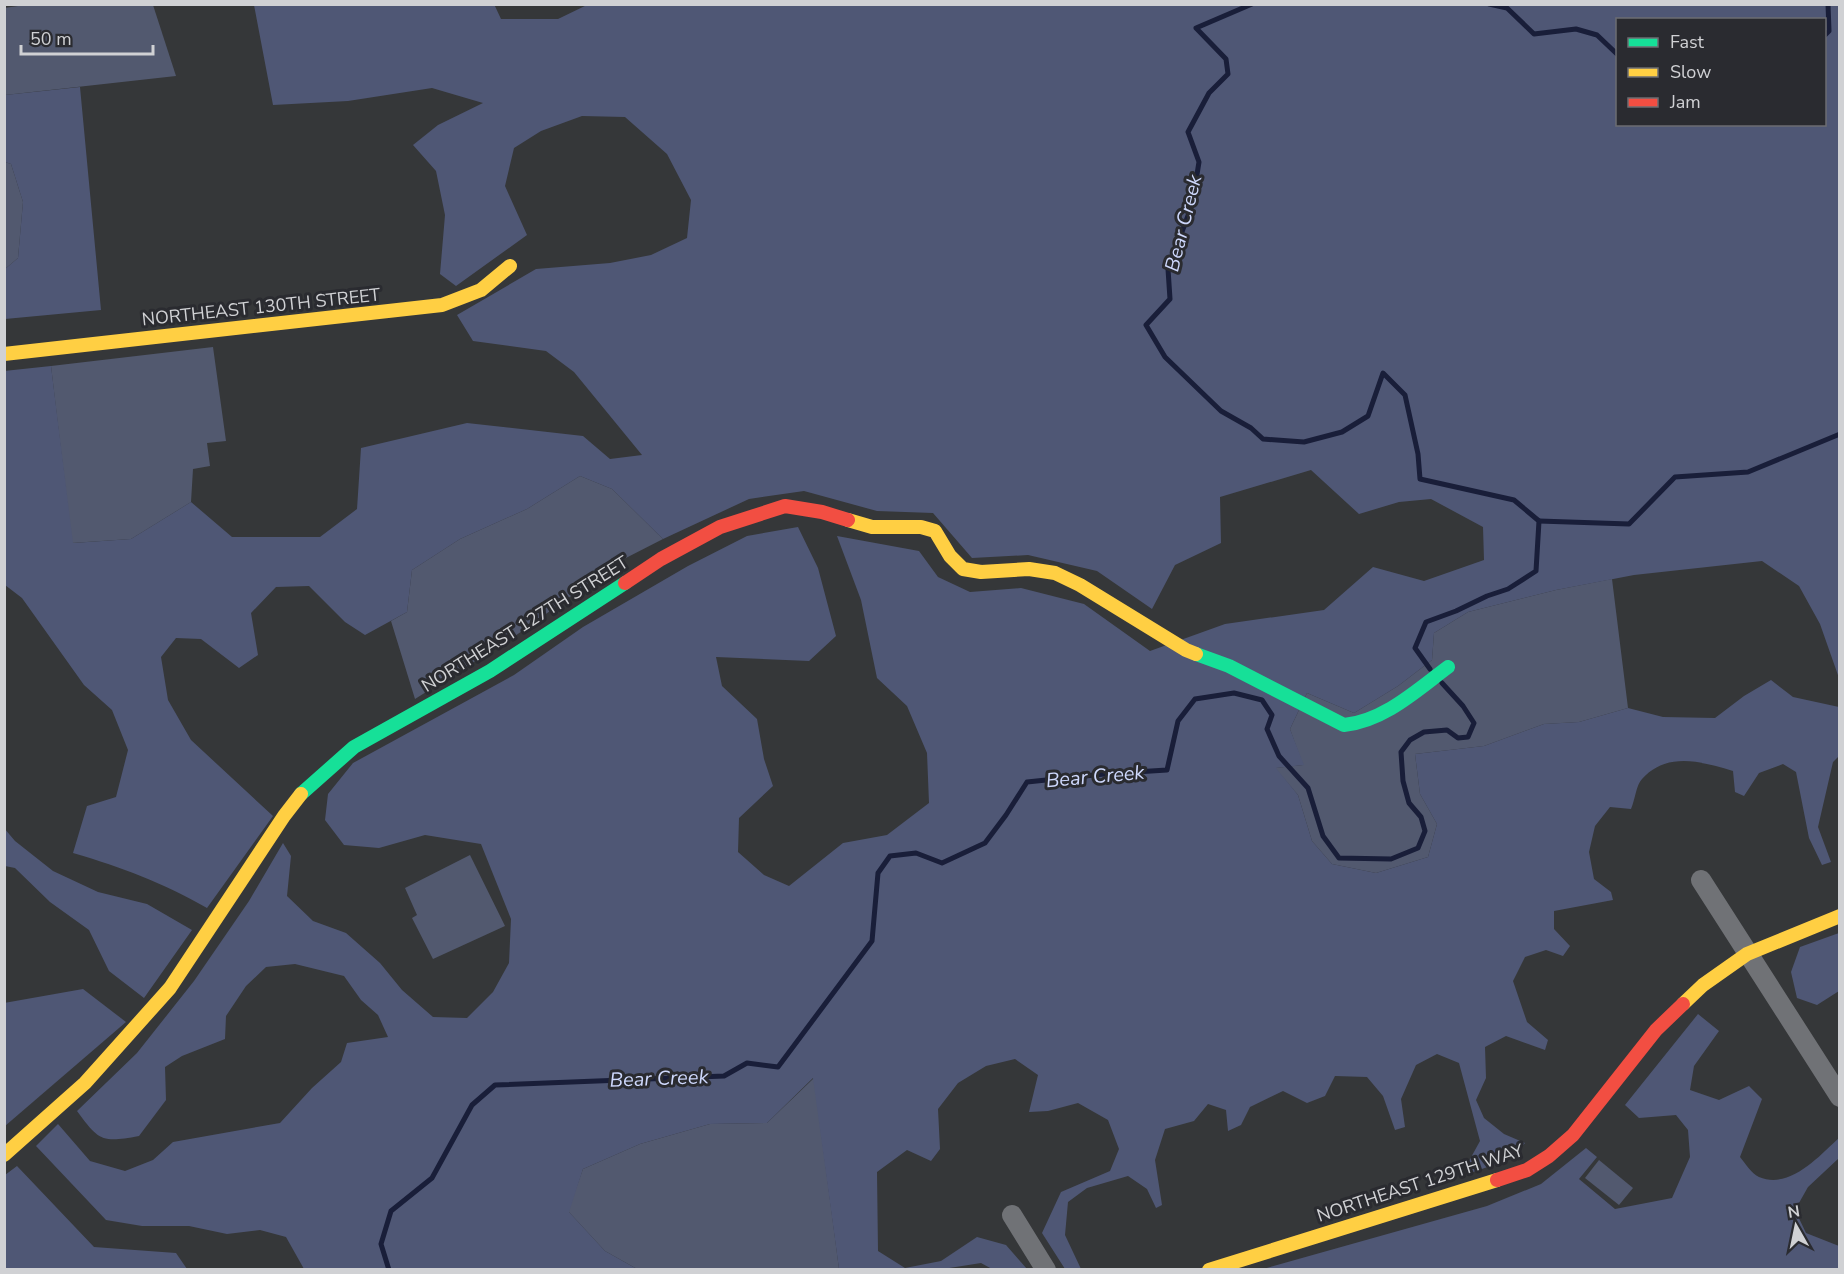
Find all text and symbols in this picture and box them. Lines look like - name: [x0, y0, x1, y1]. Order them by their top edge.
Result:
- scale bar: [21, 18, 153, 56]
- legend: [1616, 18, 1826, 126]
- text: 50 m: [30, 27, 72, 51]
- text: Fast: [1670, 30, 1705, 54]
- text: Slow: [1670, 60, 1711, 84]
- text: Jam: [1669, 90, 1701, 114]
- water label: Bear Creek: [1158, 171, 1209, 274]
- street label: NORTHEAST 130TH STREET: [141, 283, 382, 331]
- street label: NORTHEAST 127TH STREET: [417, 550, 633, 698]
- water label: Bear Creek: [1045, 759, 1146, 794]
- water label: Bear Creek: [609, 1063, 710, 1094]
- street label: NORTHEAST 129TH WAY: [1314, 1138, 1527, 1228]
- north arrow: [1766, 1196, 1826, 1256]
- text: N: [1786, 1200, 1801, 1224]

